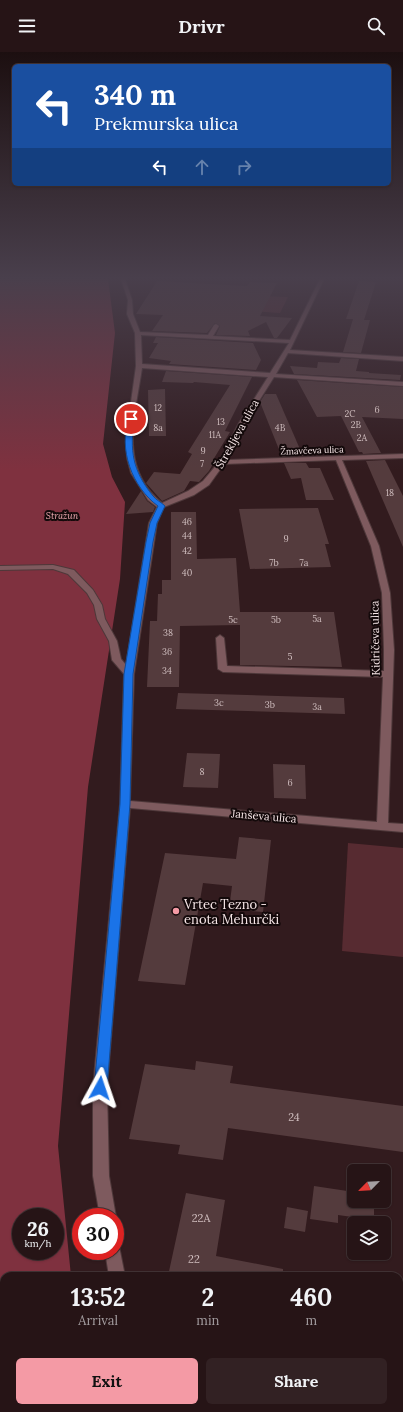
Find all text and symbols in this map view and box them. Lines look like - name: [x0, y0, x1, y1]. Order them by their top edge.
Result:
- icon: menu: [16, 15, 38, 37]
- text: Drivr: [178, 15, 225, 38]
- icon: search: [365, 15, 387, 37]
- text: 340 m: [94, 77, 176, 113]
- icon: left: [28, 80, 80, 132]
- text: Prekmurska ulica: [94, 112, 238, 135]
- icon: left: [149, 156, 171, 178]
- icon: ahead: [191, 156, 213, 178]
- icon: right: [233, 156, 255, 178]
- street label: Štrekljeva ulica: [212, 397, 262, 471]
- pin: [114, 402, 148, 436]
- house number: 12: [154, 402, 162, 413]
- house number: 6: [374, 404, 380, 415]
- icon: arrive: [120, 408, 142, 430]
- house number: 2C: [344, 408, 356, 419]
- house number: 13: [217, 416, 225, 427]
- house number: 2B: [351, 419, 362, 430]
- house number: 8a: [153, 422, 163, 433]
- house number: 4B: [275, 422, 286, 433]
- house number: 11A: [209, 429, 222, 440]
- house number: 2A: [357, 432, 368, 443]
- street label: Žmavčeva ulica: [280, 442, 344, 457]
- house number: 9: [200, 445, 206, 456]
- house number: 7: [200, 458, 204, 469]
- house number: 18: [386, 487, 394, 498]
- park label: Stražun: [46, 510, 79, 521]
- house number: 46: [182, 516, 192, 527]
- house number: 44: [182, 530, 192, 541]
- house number: 9: [283, 533, 289, 544]
- house number: 42: [182, 545, 192, 556]
- house number: 7b: [269, 557, 279, 568]
- house number: 7a: [300, 557, 309, 568]
- house number: 40: [182, 567, 193, 578]
- street label: Kidričeva ulica: [367, 600, 383, 676]
- house number: 5a: [312, 613, 322, 624]
- house number: 5c: [228, 614, 238, 625]
- house number: 5b: [271, 614, 281, 625]
- house number: 38: [163, 627, 173, 638]
- house number: 36: [162, 646, 172, 657]
- house number: 5: [288, 651, 293, 662]
- house number: 34: [162, 665, 172, 676]
- house number: 3c: [214, 697, 224, 708]
- house number: 3b: [265, 699, 275, 710]
- house number: 3a: [312, 701, 322, 712]
- house number: 8: [199, 766, 205, 777]
- house number: 6: [287, 777, 293, 788]
- street label: Janševa ulica: [230, 806, 298, 826]
- place label: Vrtec Tezno - enota Mehurčki: [183, 896, 280, 928]
- marker: Vrtec Tezno - enota Mehurčki: [171, 906, 181, 916]
- position arrow: [79, 1067, 121, 1109]
- house number: 24: [288, 1110, 300, 1124]
- north arrow: [347, 1164, 391, 1208]
- map controls: [347, 1164, 391, 1260]
- speed limit sign: 30: [72, 1208, 124, 1260]
- house number: 22A: [192, 1211, 211, 1225]
- text: 26: [27, 1216, 49, 1241]
- button: layers: [347, 1216, 391, 1260]
- text: km/h: [24, 1237, 52, 1250]
- house number: 22: [188, 1252, 200, 1266]
- text: 13:52: [71, 1282, 126, 1313]
- text: 2: [201, 1282, 214, 1313]
- text: 460: [290, 1282, 332, 1313]
- text: Arrival: [78, 1312, 118, 1329]
- text: min: [196, 1312, 219, 1329]
- text: m: [305, 1312, 317, 1329]
- button: Exit: [16, 1358, 198, 1404]
- button: Share: [206, 1358, 387, 1404]

